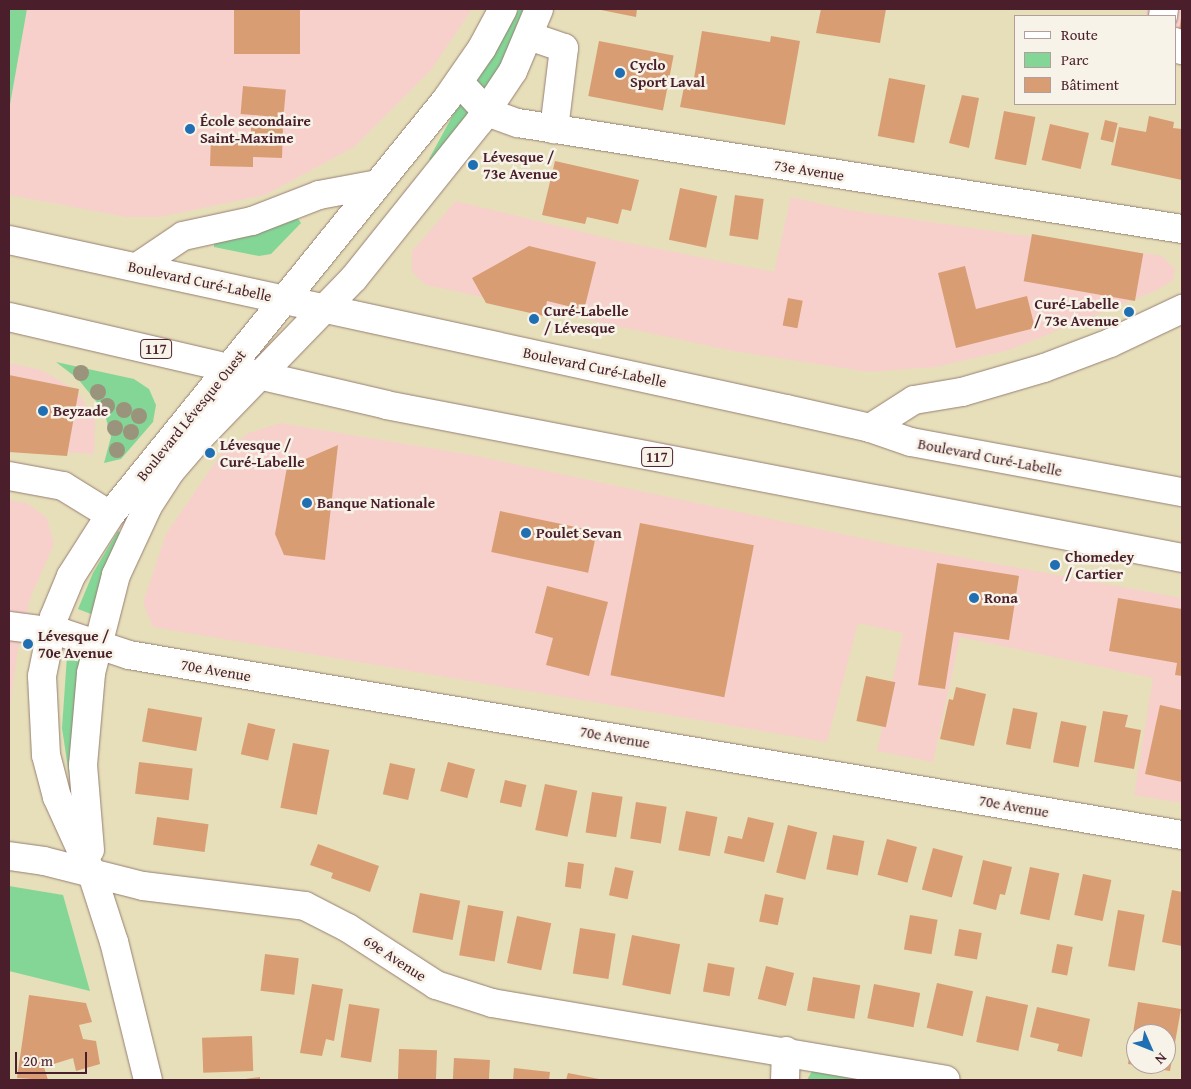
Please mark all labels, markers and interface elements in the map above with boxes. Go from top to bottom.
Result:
legend [1014,15,1176,105]
text: Route [1061,24,1098,45]
text: Parc [1061,49,1089,70]
place label: Cyclo Sport Laval [630,55,705,90]
marker: Cyclo Sport Laval [614,67,626,79]
text: Bâtiment [1061,74,1119,95]
place label: École secondaire Saint-Maxime [200,111,311,146]
marker: École secondaire Saint-Maxime [184,123,196,135]
place label: Lévesque / 73e Avenue [483,147,558,182]
street label: 73e Avenue [773,156,845,184]
marker: Lévesque / 73e Avenue [467,159,479,171]
street label: Boulevard Curé-Labelle [127,257,273,305]
place label: Curé-Labelle / 73e Avenue [1034,294,1119,329]
place label: Curé-Labelle / Lévesque [544,301,628,336]
marker: Curé-Labelle / 73e Avenue [1123,306,1135,318]
marker: Curé-Labelle / Lévesque [528,313,540,325]
road number: 117 [140,338,172,360]
street label: Boulevard Curé-Labelle [522,343,668,391]
street label: Boulevard Lévesque Ouest [133,346,249,484]
place label: Beyzade [53,402,108,420]
marker: Beyzade [37,405,49,417]
street label: Boulevard Curé-Labelle [916,434,1064,480]
place label: Lévesque / Curé-Labelle [220,435,304,470]
road number: 117 [641,446,673,468]
marker: Lévesque / Curé-Labelle [204,447,216,459]
place label: Banque Nationale [317,494,435,512]
marker: Banque Nationale [301,497,313,509]
place label: Poulet Sevan [536,524,621,542]
marker: Poulet Sevan [520,527,532,539]
place label: Chomedey / Cartier [1065,547,1134,582]
marker: Chomedey / Cartier [1049,559,1061,571]
place label: Rona [984,589,1018,607]
marker: Rona [968,592,980,604]
place label: Lévesque / 70e Avenue [38,626,113,661]
marker: Lévesque / 70e Avenue [22,638,34,650]
street label: 70e Avenue [180,655,252,685]
street label: 70e Avenue [579,722,651,752]
street label: 70e Avenue [978,791,1050,821]
street label: 69e Avenue [360,931,430,985]
north arrow [1126,1024,1176,1074]
scale bar [18,1042,90,1074]
text: N [1151,1048,1172,1069]
text: 20 m [23,1050,53,1071]

